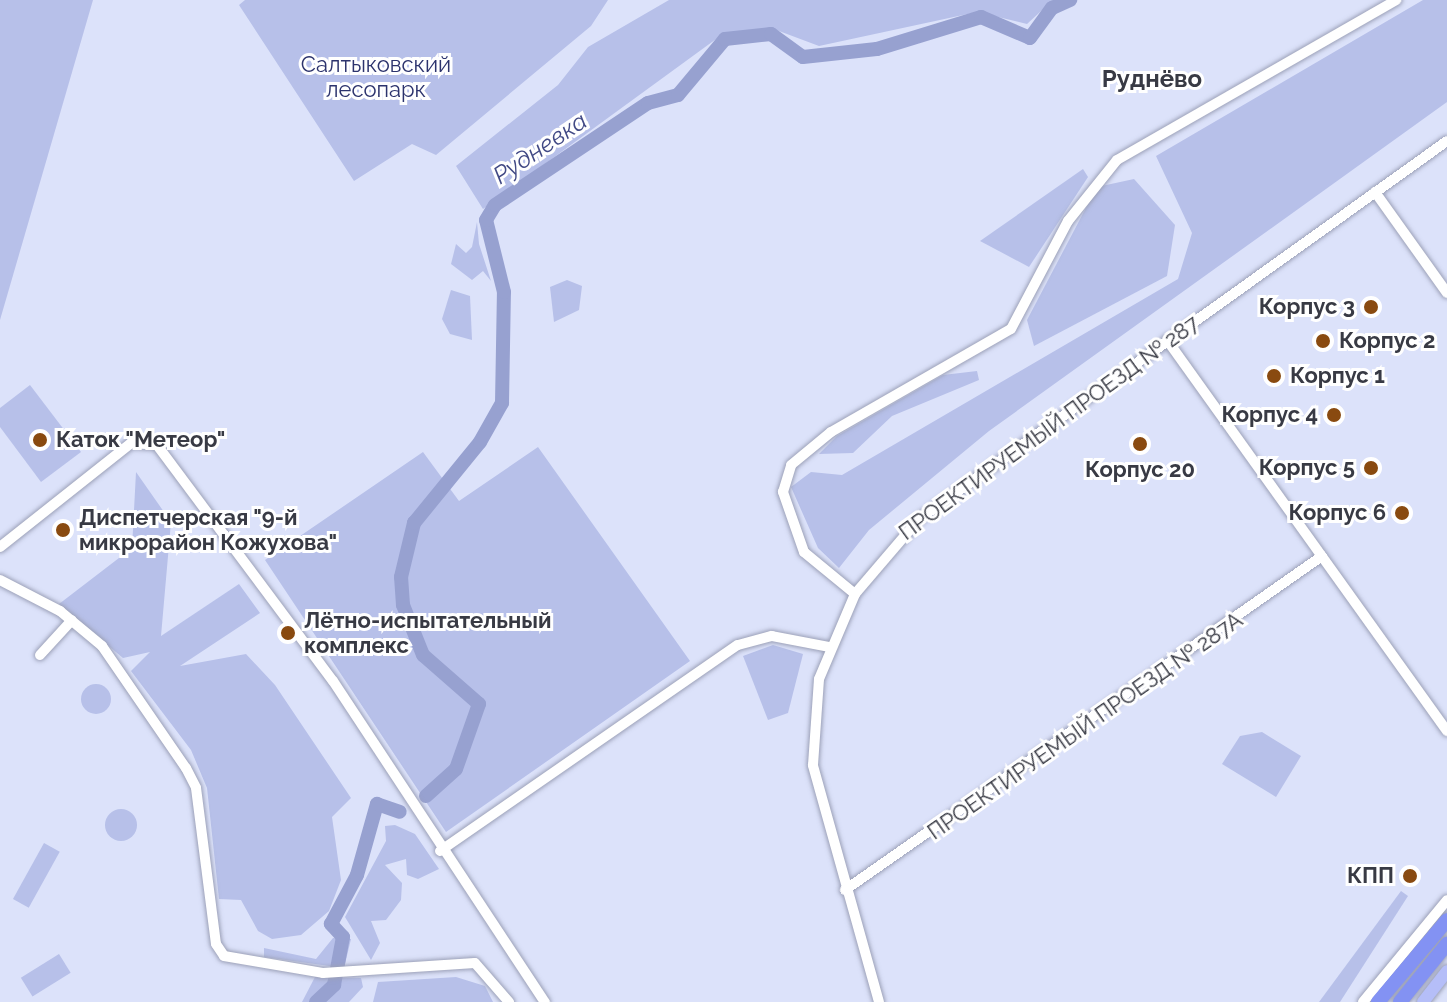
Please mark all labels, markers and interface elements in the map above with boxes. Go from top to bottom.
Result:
park label: Салтыковский лесопарк [301,51,451,102]
district label: Руднёво [1102,65,1202,93]
water label: Рудневка [488,106,592,190]
place label: Корпус 3 [1259,294,1355,320]
marker: Корпус 3 [1362,298,1380,316]
street label: ПРОЕКТИРУЕМЫЙ ПРОЕЗД № 287 [894,310,1204,546]
place label: Корпус 2 [1339,328,1435,354]
marker: Корпус 2 [1314,332,1332,350]
place label: Корпус 1 [1290,363,1385,389]
marker: Корпус 1 [1265,367,1283,385]
place label: Корпус 4 [1221,402,1318,428]
marker: Корпус 4 [1325,406,1343,424]
place label: Каток "Метеор" [56,427,226,453]
marker: Каток "Метеор" [31,431,49,449]
marker: Корпус 20 [1131,435,1149,453]
place label: Корпус 5 [1259,455,1355,481]
place label: Корпус 20 [1085,457,1195,483]
marker: Корпус 5 [1362,459,1380,477]
place label: Корпус 6 [1289,500,1386,526]
place label: Диспетчерская "9-й микрорайон Кожухова" [79,504,337,556]
marker: Корпус 6 [1393,504,1411,522]
marker: Диспетчерская "9-й микрорайон Кожухова" [54,521,72,539]
place label: Лётно-испытательный комплекс [304,607,552,658]
street label: ПРОЕКТИРУЕМЫЙ ПРОЕЗД № 287А [922,607,1248,845]
marker: Лётно-испытательный комплекс [279,624,297,642]
place label: КПП [1347,863,1394,889]
marker: КПП [1401,867,1419,885]

